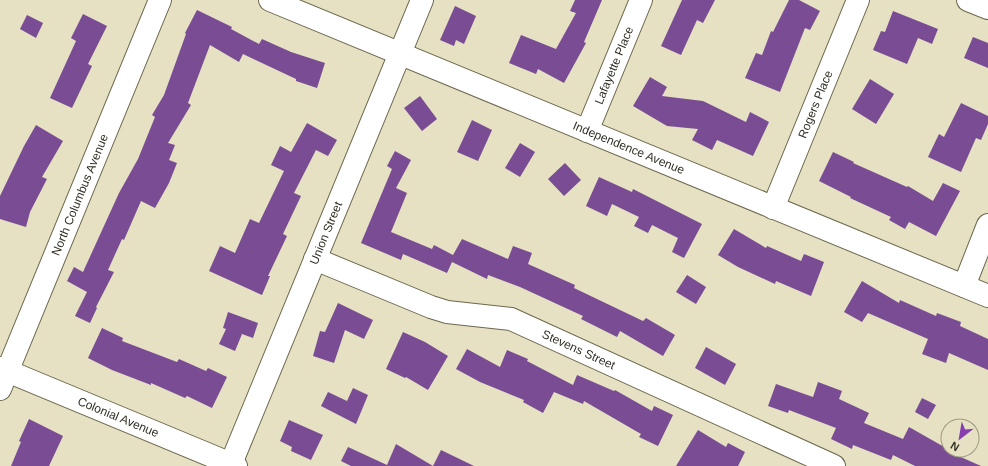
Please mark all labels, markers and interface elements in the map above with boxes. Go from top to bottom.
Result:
street label: Lafayette Place [592,24,636,106]
street label: Rogers Place [795,68,836,140]
street label: Independence Avenue [571,119,687,177]
street label: North Columbus Avenue [49,132,111,258]
street label: Union Street [307,199,345,267]
street label: Stevens Street [540,327,618,373]
street label: Colonial Avenue [76,394,161,440]
north arrow [940,418,980,458]
text: N [948,439,961,454]

